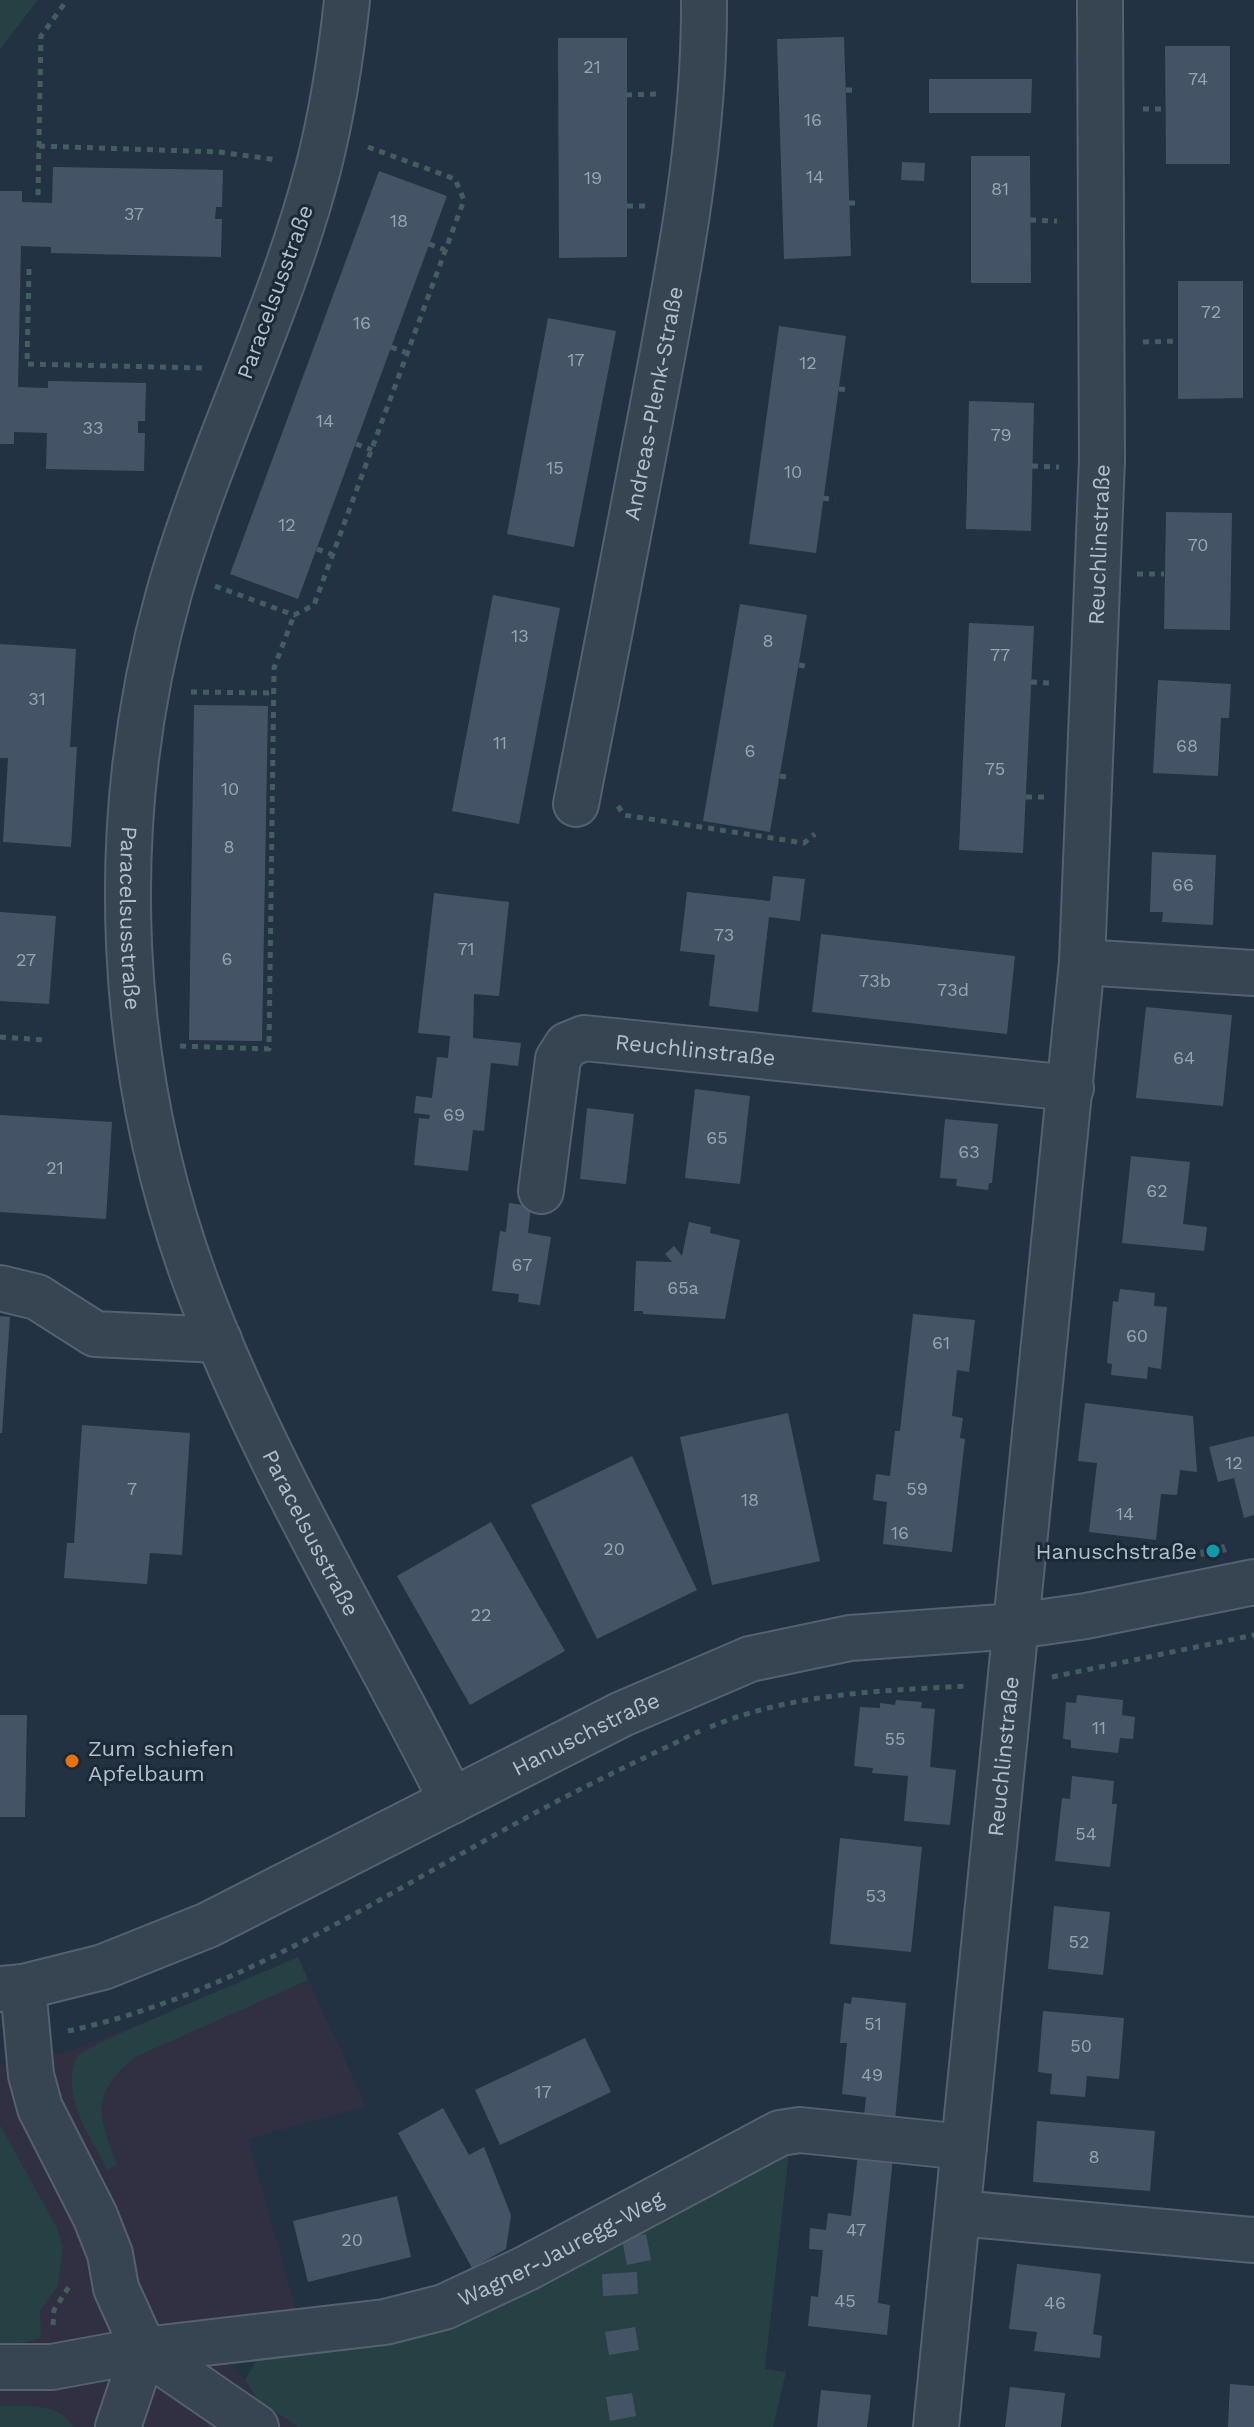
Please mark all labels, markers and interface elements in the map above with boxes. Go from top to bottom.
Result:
house number: 21 [583,56,601,77]
house number: 74 [1188,68,1208,89]
house number: 16 [804,109,822,130]
house number: 14 [806,166,824,187]
house number: 19 [584,167,602,188]
house number: 81 [991,178,1009,199]
street label: Paracelsusstraße [232,201,318,383]
house number: 37 [124,203,144,224]
house number: 18 [390,210,408,231]
street label: Andreas-Plenk-Straße [619,284,687,522]
house number: 72 [1201,301,1221,322]
house number: 16 [353,312,371,333]
house number: 17 [567,349,585,370]
house number: 12 [799,352,817,373]
house number: 14 [316,410,334,431]
house number: 33 [83,417,104,438]
house number: 79 [990,424,1012,445]
house number: 15 [546,457,564,478]
house number: 10 [784,461,802,482]
street label: Reuchlinstraße [1083,464,1114,625]
house number: 12 [278,514,296,535]
house number: 70 [1188,534,1208,555]
house number: 13 [511,625,529,646]
house number: 8 [762,630,774,651]
house number: 77 [990,644,1010,665]
house number: 31 [28,688,46,709]
house number: 11 [493,732,507,753]
house number: 68 [1176,735,1198,756]
house number: 6 [745,740,755,761]
house number: 75 [985,758,1005,779]
house number: 10 [221,778,239,799]
street label: Paracelsusstraße [115,826,146,1011]
house number: 8 [223,836,235,857]
house number: 66 [1172,874,1194,895]
house number: 73 [714,924,734,945]
house number: 71 [457,938,475,959]
house number: 6 [222,948,232,969]
house number: 27 [16,949,36,970]
house number: 73b [859,970,891,991]
house number: 73d [937,979,969,1000]
street label: Reuchlinstraße [614,1029,777,1070]
house number: 64 [1173,1047,1195,1068]
house number: 69 [443,1104,465,1125]
house number: 65 [706,1127,728,1148]
house number: 63 [958,1141,980,1162]
house number: 21 [46,1157,64,1178]
house number: 62 [1146,1180,1168,1201]
house number: 67 [512,1254,532,1275]
house number: 65a [667,1277,699,1298]
house number: 60 [1126,1325,1148,1346]
house number: 61 [932,1332,950,1353]
street label: Paracelsusstraße [258,1446,365,1620]
house number: 12 [1225,1452,1243,1473]
house number: 7 [127,1478,137,1499]
house number: 59 [906,1478,928,1499]
house number: 18 [741,1489,759,1510]
house number: 14 [1116,1503,1134,1524]
house number: 16 [891,1522,909,1543]
house number: 20 [603,1538,625,1559]
place label: Hanuschstraße [1036,1539,1197,1564]
marker: Hanuschstraße [1204,1542,1222,1560]
house number: 22 [471,1604,492,1625]
street label: Reuchlinstraße [982,1675,1023,1838]
street label: Hanuschstraße [508,1687,663,1781]
house number: 11 [1092,1717,1106,1738]
house number: 55 [885,1728,905,1749]
place label: Zum schiefen Apfelbaum [88,1736,234,1786]
marker: Zum schiefen Apfelbaum [63,1752,81,1770]
house number: 54 [1075,1823,1097,1844]
house number: 53 [866,1885,886,1906]
house number: 52 [1069,1931,1089,1952]
house number: 51 [864,2013,882,2034]
house number: 50 [1070,2035,1092,2056]
house number: 49 [861,2064,883,2085]
house number: 17 [534,2081,552,2102]
house number: 8 [1088,2146,1100,2167]
street label: Wagner-Jauregg-Weg [454,2185,668,2311]
house number: 47 [846,2219,866,2240]
house number: 20 [341,2229,363,2250]
house number: 45 [834,2290,856,2311]
house number: 46 [1044,2292,1066,2313]

